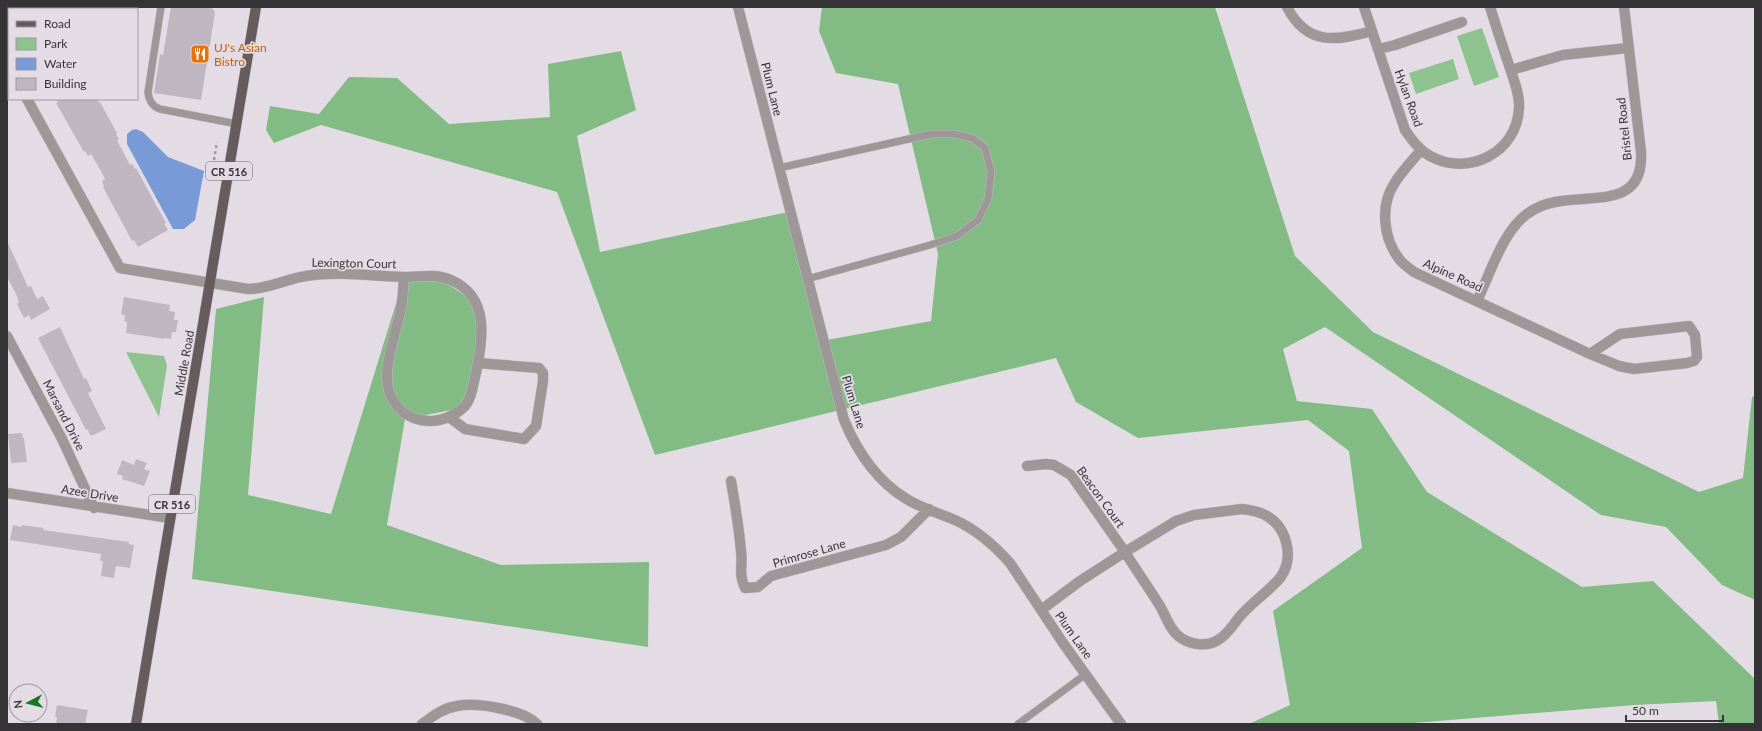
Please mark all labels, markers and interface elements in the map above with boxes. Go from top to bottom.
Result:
legend [8,8,138,100]
text: Road [44,16,71,31]
text: Park [44,36,68,51]
place label: UJ's Asian Bistro [214,40,267,69]
restaurant icon: UJ's Asian Bistro [189,43,211,65]
text: Water [44,56,77,71]
street label: Plum Lane [758,61,786,117]
street label: Hylan Road [1392,67,1426,129]
text: Building [44,76,87,91]
street label: Bristel Road [1613,97,1635,161]
road number: CR 516 [206,162,252,180]
street label: Lexington Court [312,255,397,271]
street label: Alpine Road [1421,255,1485,295]
street label: Middle Road [171,329,197,397]
street label: Plum Lane [839,374,869,430]
street label: Marsand Drive [40,377,88,453]
street label: Beacon Court [1074,463,1129,531]
street label: Azee Drive [60,481,120,505]
road number: CR 516 [149,495,195,513]
street label: Primrose Lane [771,535,847,571]
street label: Plum Lane [1052,608,1096,662]
north arrow [8,683,48,723]
scale bar [1626,697,1723,723]
text: N [11,699,25,709]
text: 50 m [1632,703,1659,718]

